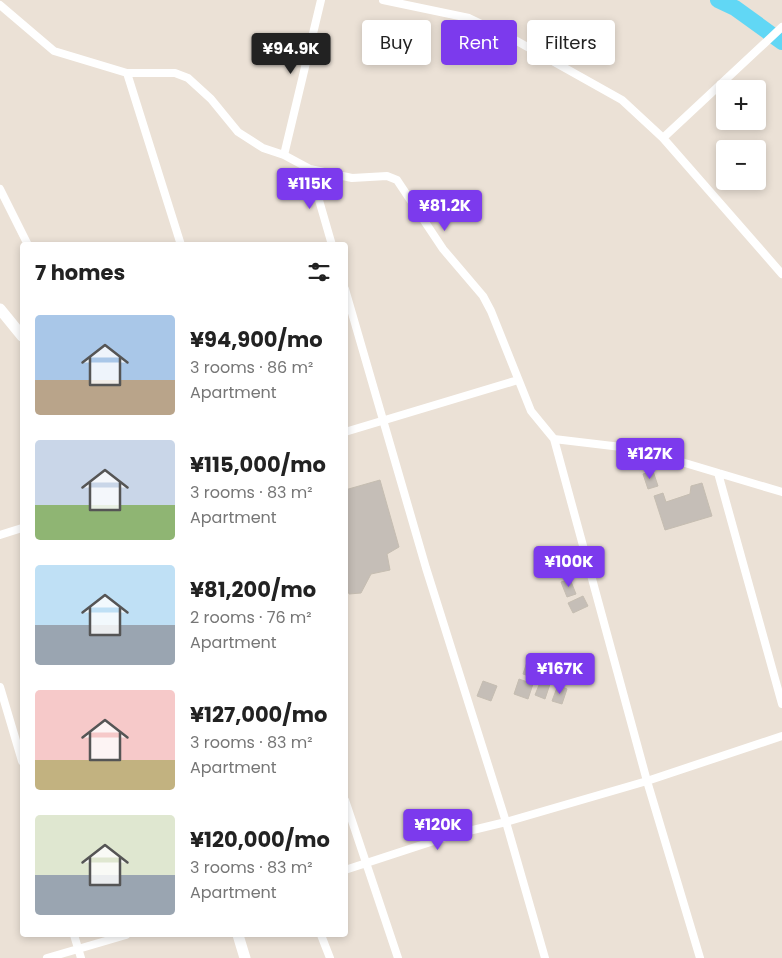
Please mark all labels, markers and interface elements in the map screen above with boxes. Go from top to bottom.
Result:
chip: Buy [362,20,431,65]
chip: Rent [441,20,517,65]
chip: Filters [527,20,615,65]
pin: ¥94.9K [250,32,332,75]
text: ¥94.9K [263,37,319,60]
map controls [716,80,766,190]
button: + [716,80,766,130]
button: − [716,140,766,190]
pin: ¥115K [275,168,345,210]
text: ¥115K [288,172,332,195]
pin: ¥81.2K [404,190,486,232]
text: ¥81.2K [419,194,471,217]
text: 7 homes [35,258,125,287]
icon: filters [305,258,333,286]
text: ¥94,900/mo [190,325,323,354]
icon: home [75,335,135,395]
text: 3 rooms · 86 m² [190,356,313,379]
text: Apartment [190,381,277,404]
pin: ¥127K [615,438,685,480]
text: ¥127K [627,442,673,465]
text: ¥115,000/mo [190,450,326,479]
icon: home [75,460,135,520]
text: 3 rooms · 83 m² [190,481,312,504]
text: Apartment [190,506,277,529]
pin: ¥100K [534,546,604,588]
text: ¥100K [545,550,593,573]
text: ¥81,200/mo [190,575,316,604]
icon: home [75,585,135,645]
text: 2 rooms · 76 m² [190,606,312,629]
text: Apartment [190,631,277,654]
pin: ¥167K [525,652,595,695]
text: ¥167K [537,657,583,680]
text: ¥127,000/mo [190,700,327,729]
icon: home [75,710,135,770]
text: 3 rooms · 83 m² [190,731,312,754]
text: Apartment [190,756,277,779]
pin: ¥120K [403,808,473,851]
text: ¥120K [414,813,462,836]
text: ¥120,000/mo [190,825,330,854]
icon: home [75,835,135,895]
text: 3 rooms · 83 m² [190,856,312,879]
text: Apartment [190,881,277,904]

